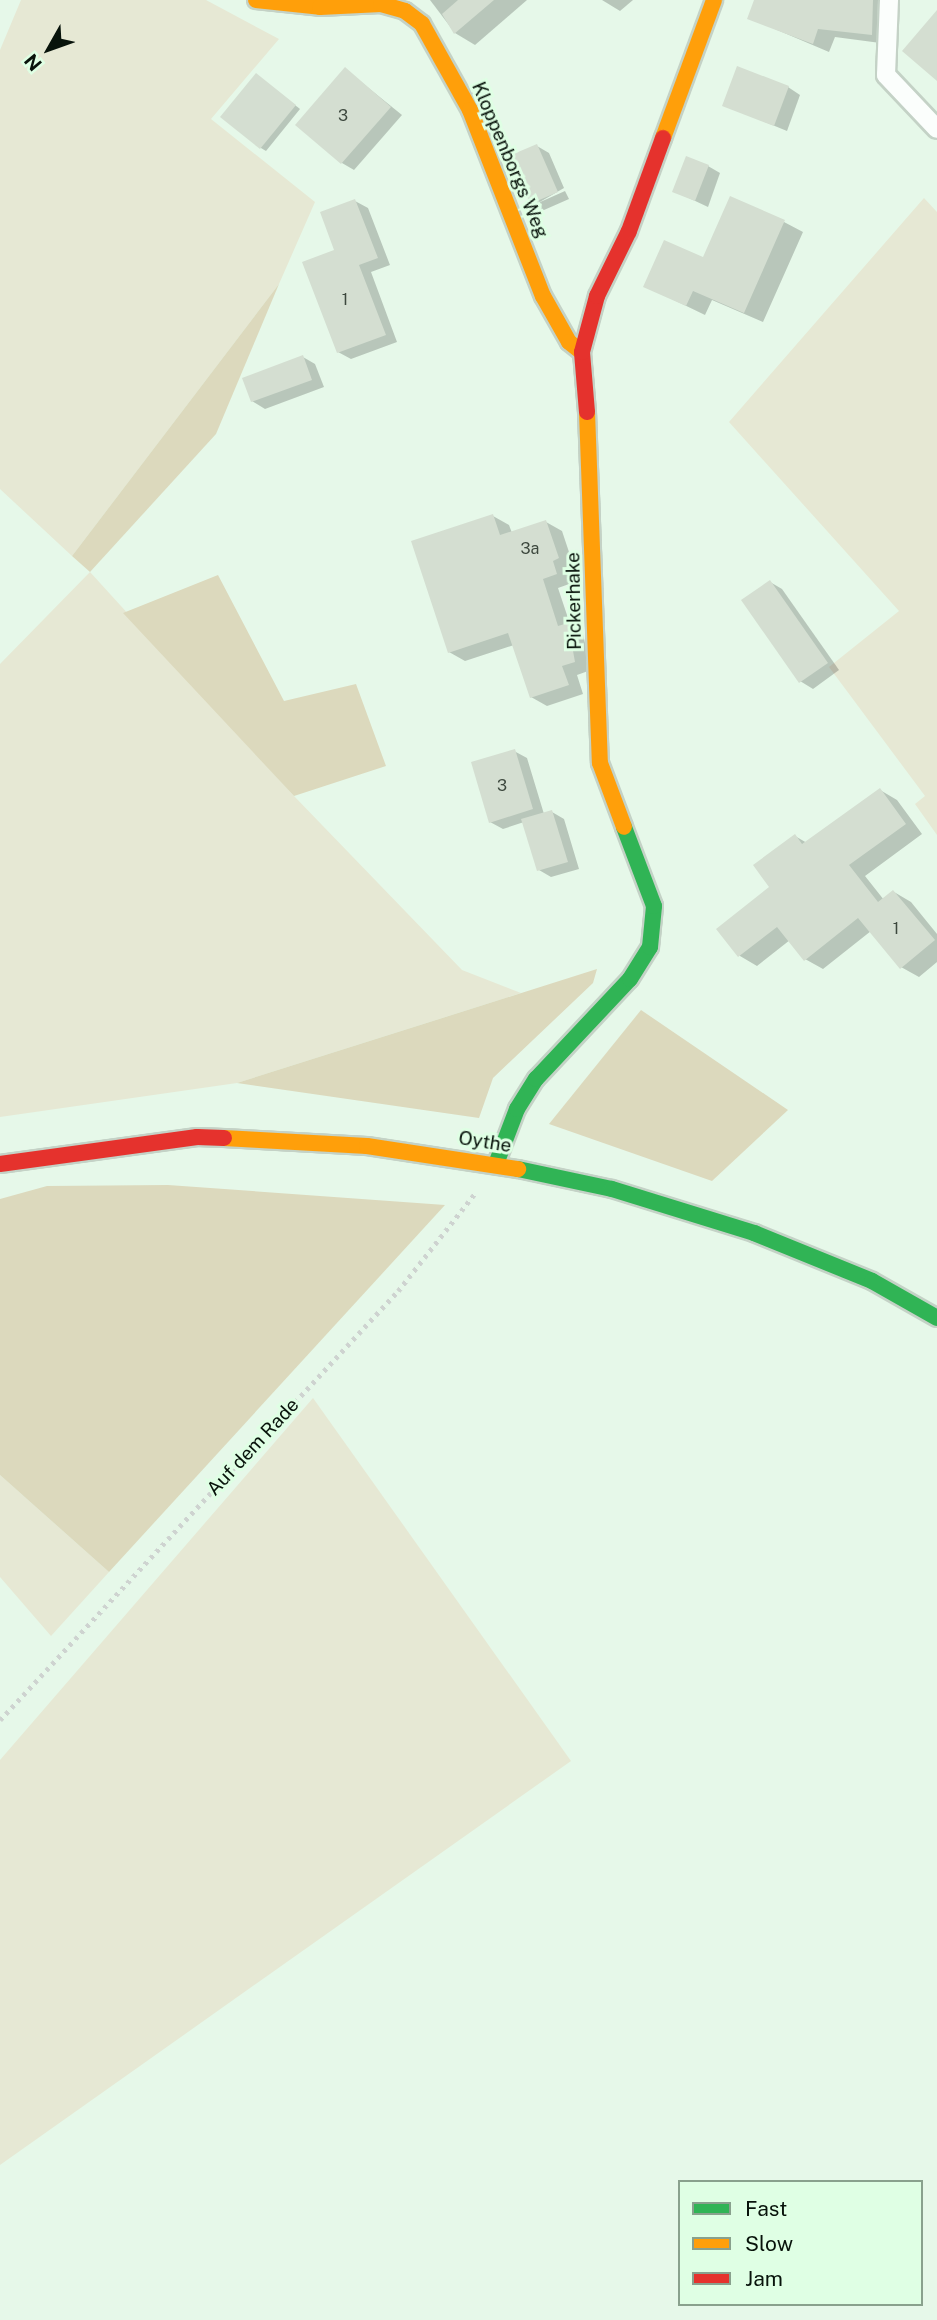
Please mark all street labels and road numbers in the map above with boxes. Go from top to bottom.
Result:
street label: Kloppenborgs Weg [467,78,553,242]
street label: Pickerhake [562,552,586,650]
street label: Oythe [457,1127,513,1157]
street label: Auf dem Rade [202,1394,304,1500]

